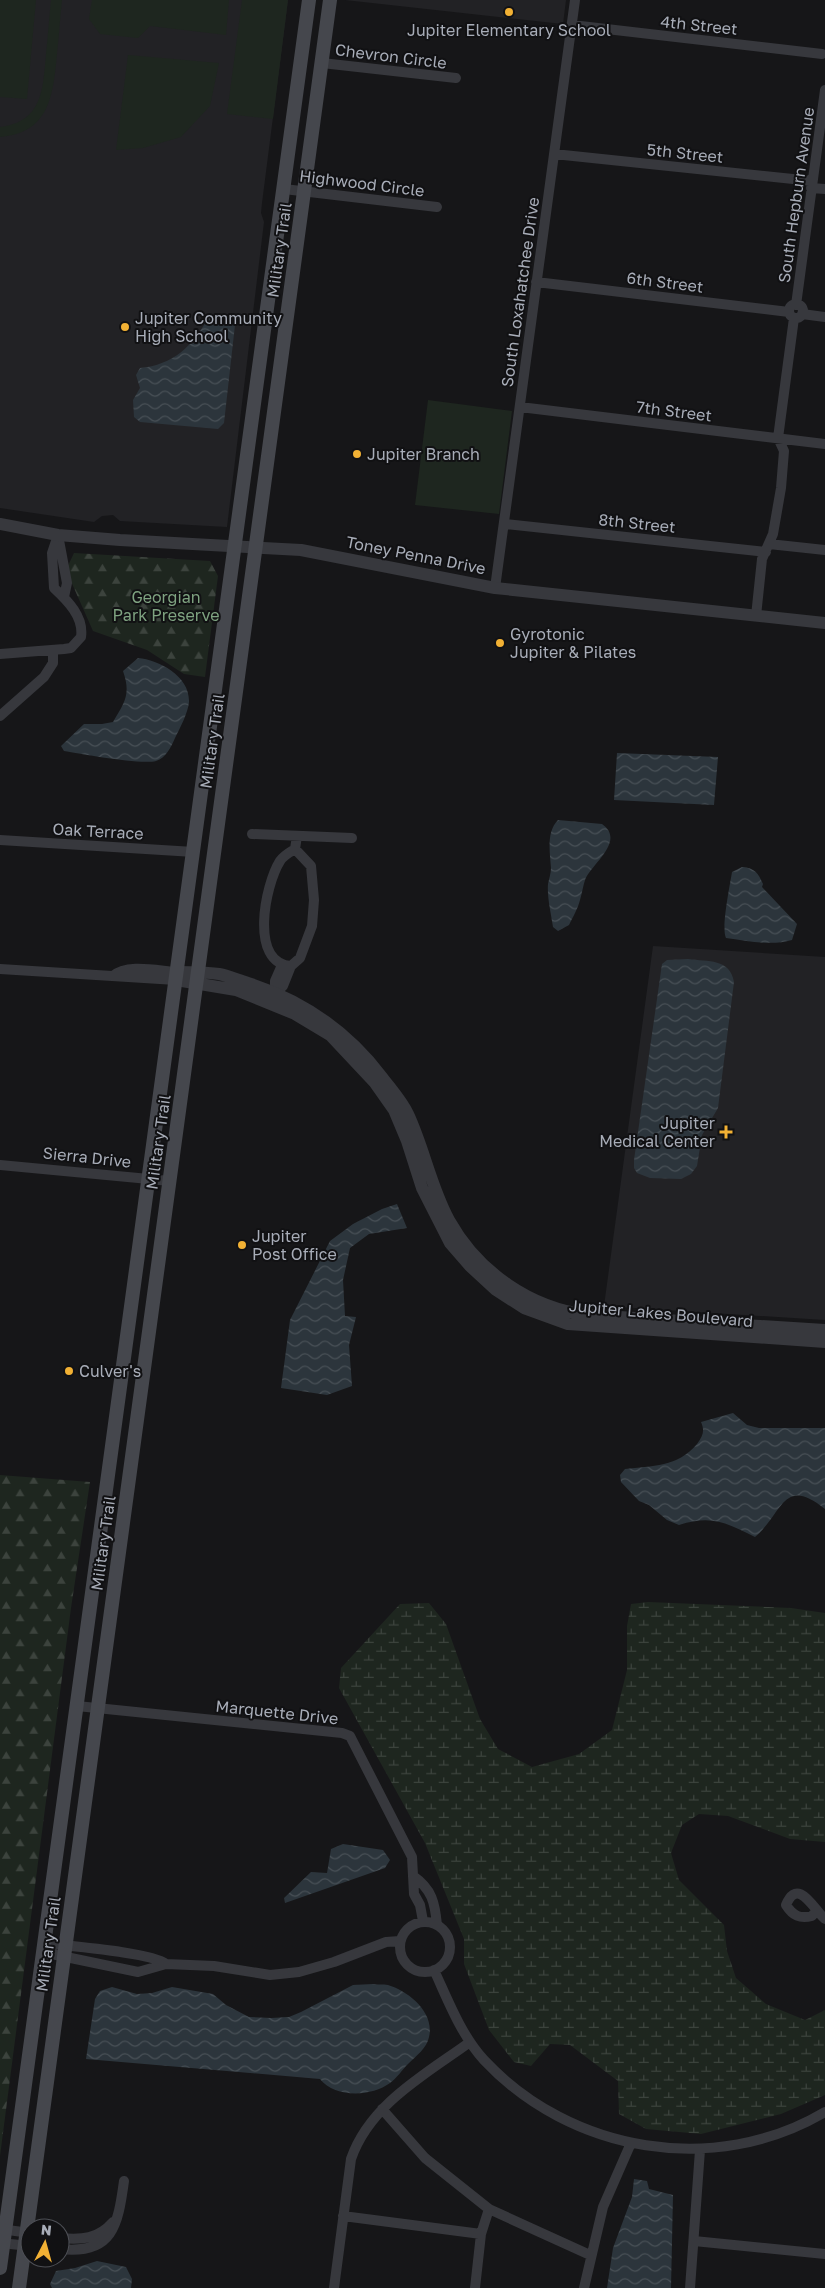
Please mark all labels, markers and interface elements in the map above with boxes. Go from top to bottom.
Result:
marker: Jupiter Elementary School [503,6,515,18]
street label: 4th Street [659,11,739,39]
place label: Jupiter Elementary School [407,20,611,40]
street label: Chevron Circle [334,39,448,73]
street label: South Hepburn Avenue [774,106,818,284]
street label: 5th Street [646,139,724,167]
street label: Highwood Circle [298,165,426,201]
street label: South Loxahatchee Drive [497,196,543,388]
street label: Military Trail [262,201,296,299]
street label: 6th Street [625,267,705,297]
place label: Jupiter Community High School [135,308,282,346]
marker: Jupiter Community High School [119,321,131,333]
street label: 7th Street [635,396,713,426]
place label: Jupiter Branch [367,444,480,464]
marker: Jupiter Branch [351,448,363,460]
street label: 8th Street [597,509,677,537]
street label: Toney Penna Drive [344,532,488,578]
park label: Georgian Park Preserve [113,587,219,625]
place label: Gyrotonic Jupiter & Pilates [510,624,636,662]
marker: Gyrotonic Jupiter & Pilates [494,637,506,649]
street label: Military Trail [195,692,229,790]
street label: Oak Terrace [52,819,144,843]
street label: Military Trail [141,1093,175,1191]
place label: Jupiter Medical Center [599,1113,715,1151]
marker: Jupiter Medical Center [719,1125,733,1139]
street label: Sierra Drive [42,1142,132,1172]
place label: Jupiter Post Office [252,1226,337,1264]
marker: Jupiter Post Office [236,1239,248,1251]
street label: Jupiter Lakes Boulevard [568,1295,754,1331]
place label: Culver's [79,1361,141,1381]
marker: Culver's [63,1365,75,1377]
street label: Military Trail [86,1494,120,1592]
street label: Marquette Drive [215,1696,339,1728]
street label: Military Trail [31,1895,65,1993]
north arrow [20,2218,70,2268]
text: N [40,2221,53,2239]

